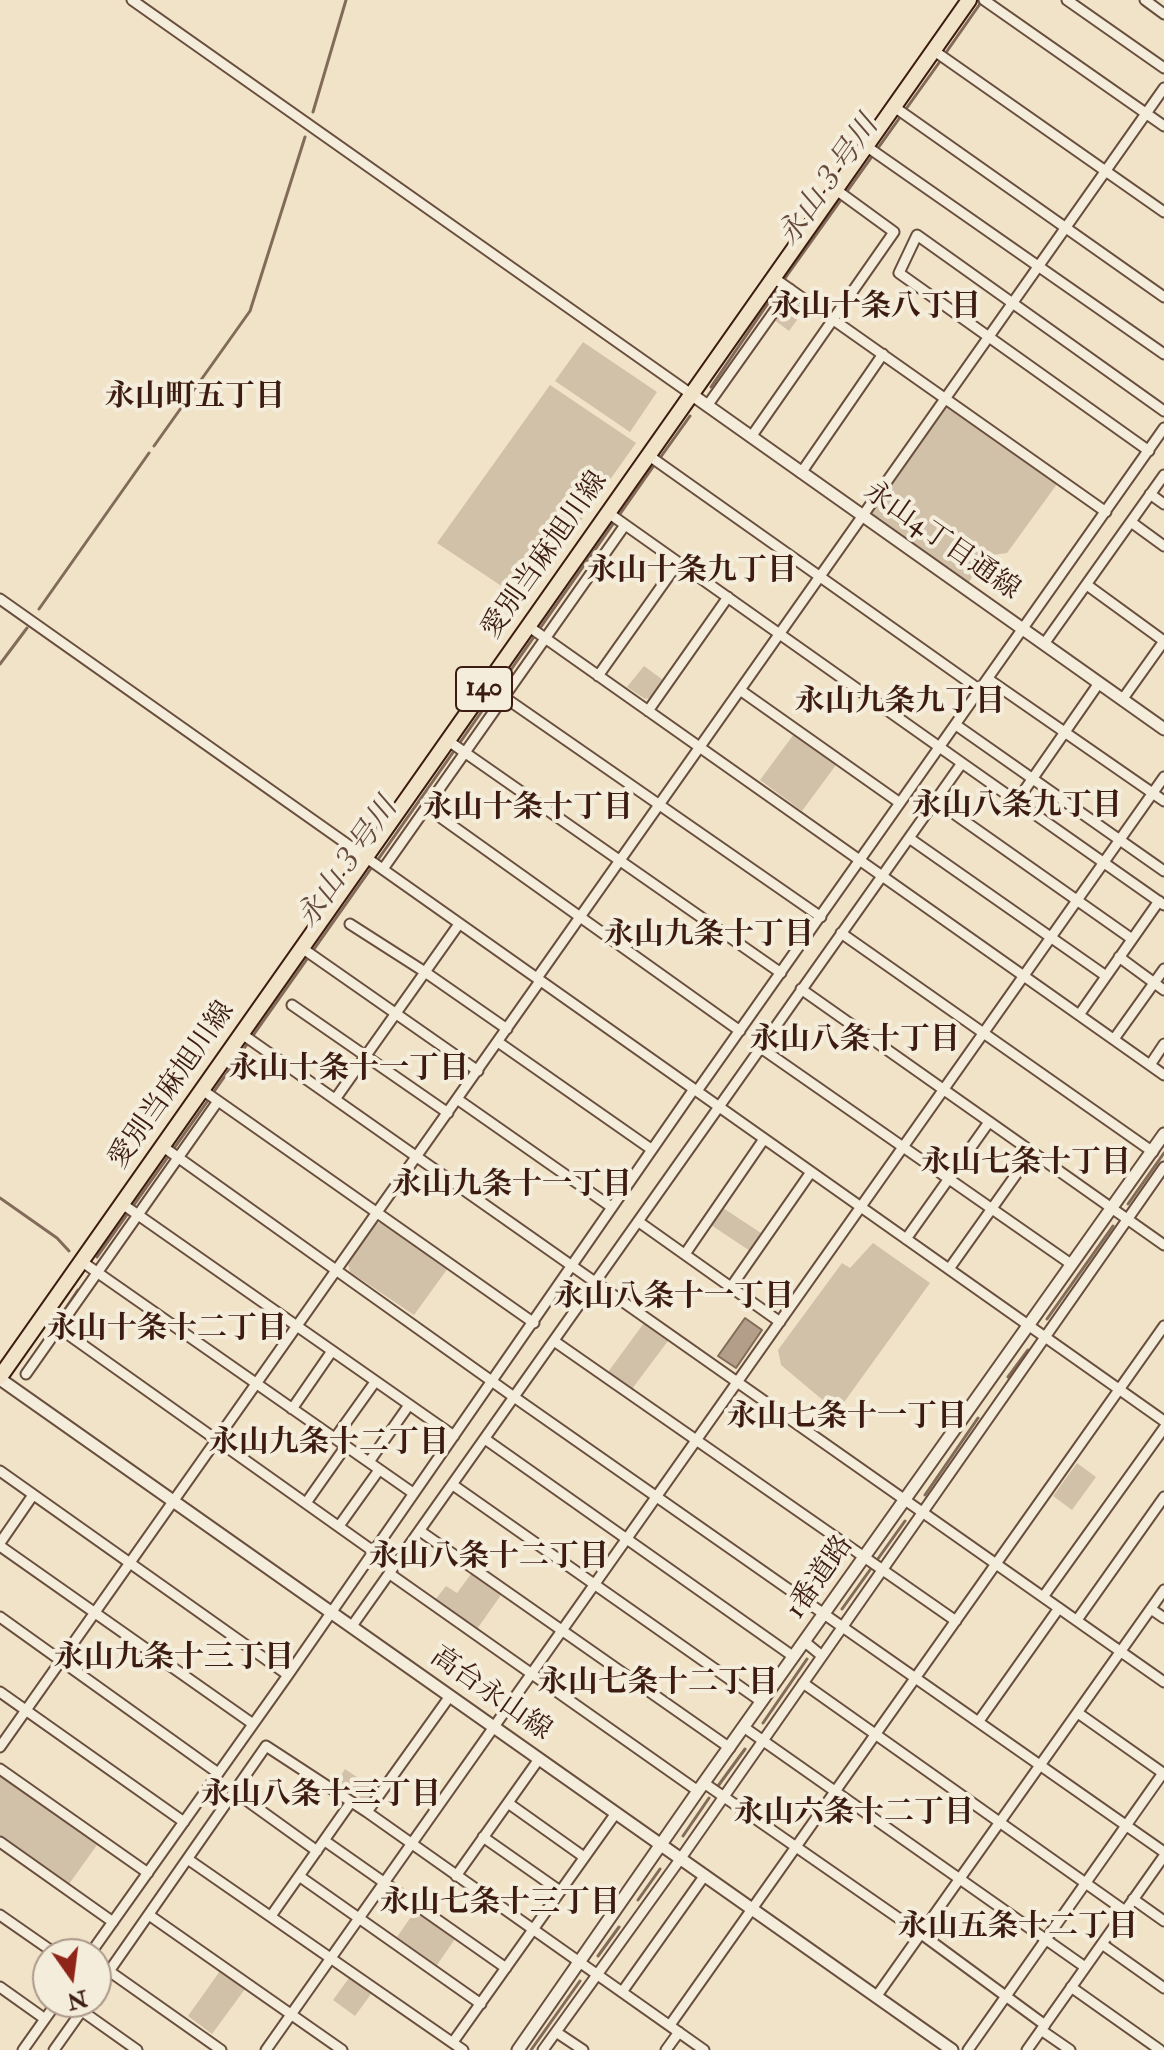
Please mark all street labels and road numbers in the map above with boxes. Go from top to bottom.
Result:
street label: 愛別当麻旭川線 [476,466,616,646]
street label: 永山4丁目通線 [856,476,1026,608]
road number: 140 [456,667,512,711]
street label: 愛別当麻旭川線 [103,996,243,1176]
street label: 1番道路 [780,1530,862,1626]
street label: 高台永山線 [423,1641,557,1749]

